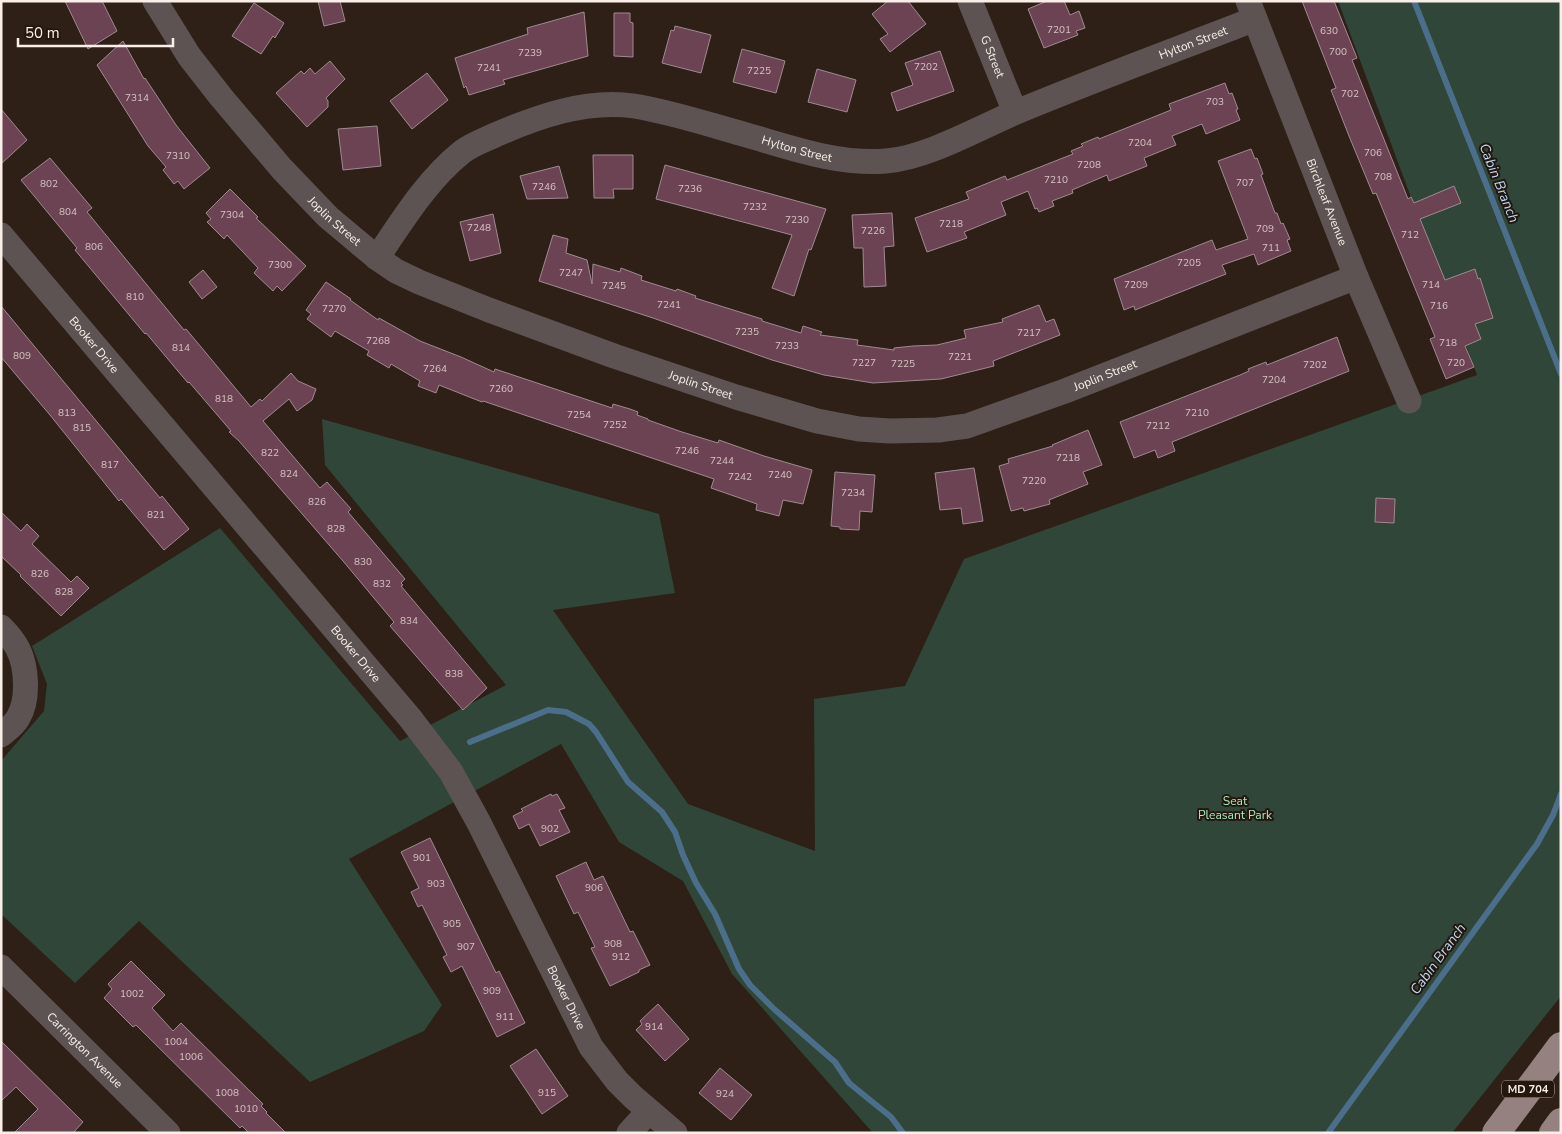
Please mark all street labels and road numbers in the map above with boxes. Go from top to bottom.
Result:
street label: Hylton Street [1156,22,1230,63]
street label: G Street [977,33,1009,81]
street label: Hylton Street [760,132,834,166]
street label: Birchleaf Avenue [1303,156,1351,248]
street label: Joplin Street [304,192,365,250]
street label: Booker Drive [65,313,123,377]
street label: Joplin Street [1070,355,1140,395]
street label: Joplin Street [666,367,736,404]
street label: Booker Drive [327,622,384,686]
street label: Booker Drive [544,963,589,1032]
street label: Carrington Avenue [43,1009,126,1092]
road number: MD 704 [1502,1080,1554,1098]

